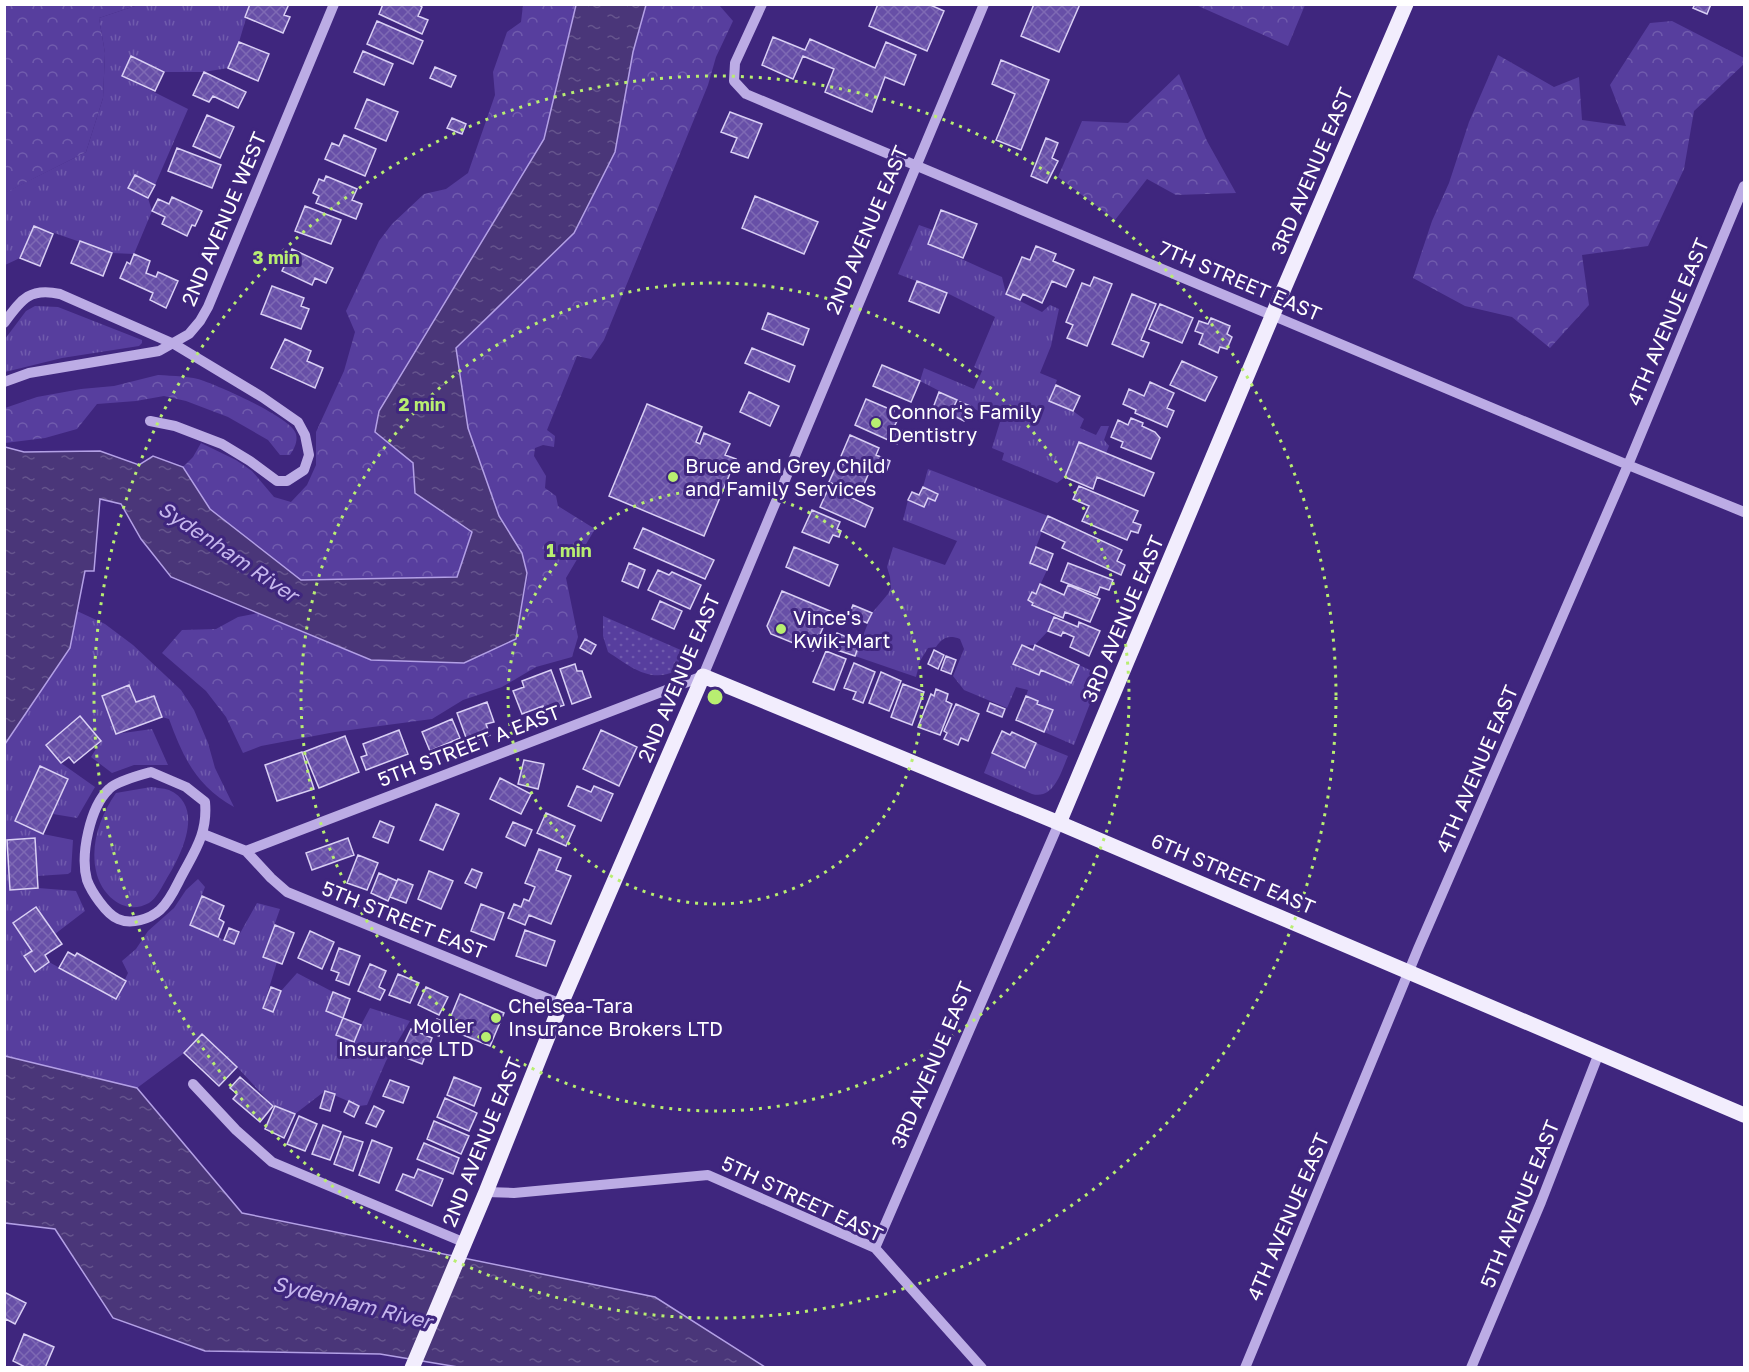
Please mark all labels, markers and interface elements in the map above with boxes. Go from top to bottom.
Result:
street label: 3RD AVENUE EAST [1265,84,1357,258]
street label: 2ND AVENUE WEST [176,128,271,309]
street label: 2ND AVENUE EAST [820,142,912,317]
street label: 4TH AVENUE EAST [1621,234,1713,409]
street label: 7TH STREET EAST [1156,235,1325,325]
text: 3 min [252,246,300,268]
text: 2 min [398,393,446,415]
place label: Connor's Family Dentistry [888,399,1042,446]
marker: Connor's Family Dentistry [869,416,883,430]
place label: Bruce and Grey Child and Family Services [685,453,886,500]
marker: Bruce and Grey Child and Family Services [666,470,680,484]
water label: Sydenham River [154,495,306,609]
street label: 3RD AVENUE EAST [1076,532,1168,706]
text: 1 min [546,539,592,561]
street label: 2ND AVENUE EAST [632,590,724,765]
place label: Vince's Kwik-Mart [793,605,891,652]
marker: Vince's Kwik-Mart [774,622,788,636]
street label: 4TH AVENUE EAST [1430,681,1522,856]
centre of rings [705,687,725,707]
street label: 5TH STREET A EAST [374,699,563,791]
street label: 6TH STREET EAST [1148,828,1319,918]
street label: 5TH STREET EAST [319,875,490,963]
street label: 3RD AVENUE EAST [885,978,977,1152]
place label: Chelsea-Tara Insurance Brokers LTD [508,993,723,1040]
marker: Chelsea-Tara Insurance Brokers LTD [489,1011,503,1025]
place label: Moller Insurance LTD [338,1013,474,1060]
marker: Moller Insurance LTD [479,1030,493,1044]
street label: 2ND AVENUE EAST [436,1053,526,1230]
street label: 5TH AVENUE EAST [1474,1116,1564,1291]
street label: 4TH AVENUE EAST [1241,1129,1333,1304]
street label: 5TH STREET EAST [718,1150,887,1246]
water label: Sydenham River [270,1270,437,1335]

